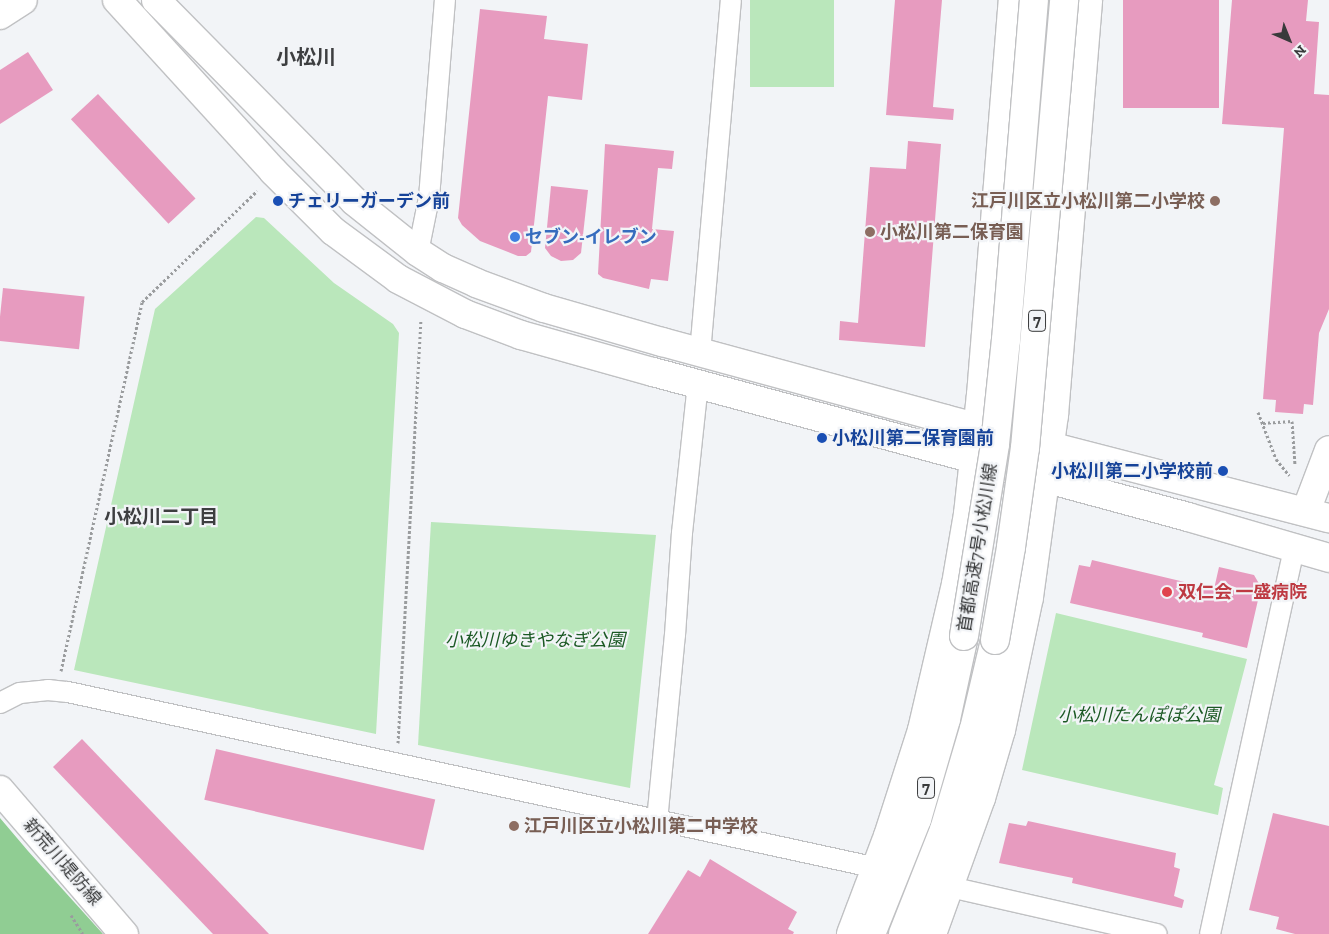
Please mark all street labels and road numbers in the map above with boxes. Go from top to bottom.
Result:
road number: 7 [1027,308,1047,334]
street label: 首都高速7号小松川線 [954,462,1002,634]
road number: 7 [916,774,936,801]
street label: 新荒川堤防線 [18,814,106,910]

